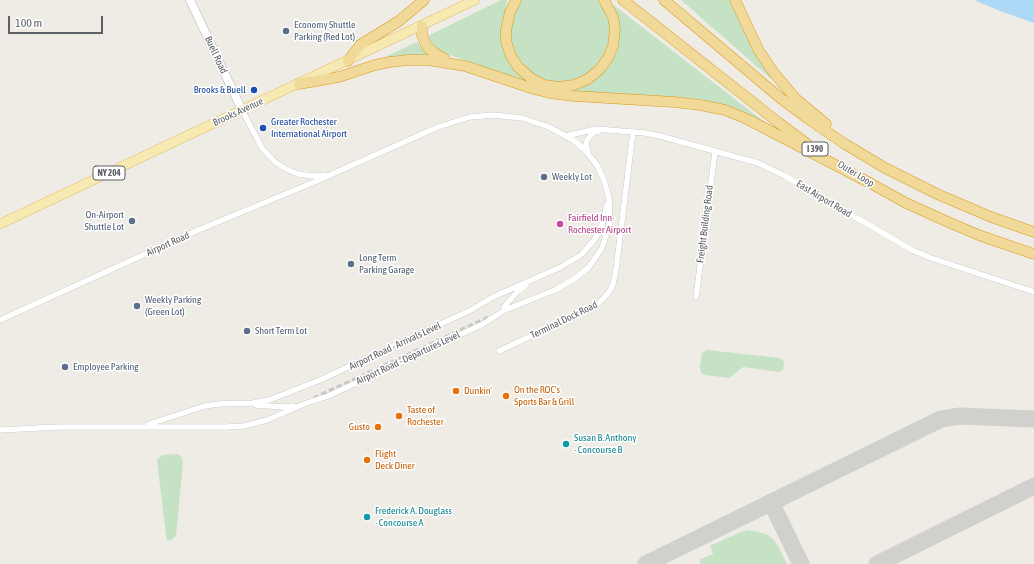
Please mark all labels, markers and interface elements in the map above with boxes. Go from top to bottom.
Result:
scale bar [10,8,105,34]
text: 100 m [15,16,42,30]
place label: Economy Shuttle Parking (Red Lot) [294,19,356,42]
marker: Economy Shuttle Parking (Red Lot) [281,26,291,36]
street label: Buell Road [202,34,230,76]
place label: Brooks & Buell [194,84,246,96]
marker: Brooks & Buell [249,85,259,95]
street label: Brooks Avenue [211,95,265,129]
place label: Greater Rochester International Airport [271,116,347,140]
marker: Greater Rochester International Airport [258,123,268,133]
road number: I 390 [802,142,828,156]
street label: Outer Loop [836,158,876,190]
road number: NY 204 [93,166,125,180]
place label: Weekly Lot [552,171,592,183]
marker: Weekly Lot [539,172,549,182]
street label: East Airport Road [794,178,854,220]
street label: Freight Building Road [694,185,716,263]
place label: On-Airport Shuttle Lot [84,209,124,232]
place label: Fairfield Inn- Rochester Airport [568,212,631,236]
marker: On-Airport Shuttle Lot [127,216,137,226]
marker: Fairfield Inn- Rochester Airport [555,219,565,229]
street label: Airport Road [145,229,191,259]
place label: Long Term Parking Garage [359,252,414,276]
marker: Long Term Parking Garage [346,259,356,269]
place label: Weekly Parking (Green Lot) [145,294,201,318]
street label: Terminal Dock Road [528,299,600,341]
marker: Weekly Parking (Green Lot) [132,301,142,311]
street label: Airport Road - Arrivals Level [347,319,443,373]
place label: Short Term Lot [255,325,307,337]
marker: Short Term Lot [242,326,252,336]
street label: Airport Road - Departures Level [354,329,462,387]
place label: Employee Parking [73,361,139,373]
marker: Employee Parking [60,362,70,372]
place label: On the ROC's Sports Bar & Grill [514,384,574,408]
place label: Dunkin' [464,385,492,397]
marker: Dunkin' [451,386,461,396]
marker: On the ROC's Sports Bar & Grill [501,391,511,401]
place label: Taste of Rochester [407,404,444,428]
marker: Taste of Rochester [394,411,404,421]
place label: Gusto [349,421,370,433]
marker: Gusto [373,422,383,432]
place label: Susan B. Anthony - Concourse B [574,432,636,456]
marker: Susan B. Anthony - Concourse B [561,439,571,449]
place label: Flight Deck Diner [375,448,415,472]
marker: Flight Deck Diner [362,455,372,465]
place label: Frederick A. Douglass - Concourse A [375,505,452,528]
marker: Frederick A. Douglass - Concourse A [362,512,372,522]

